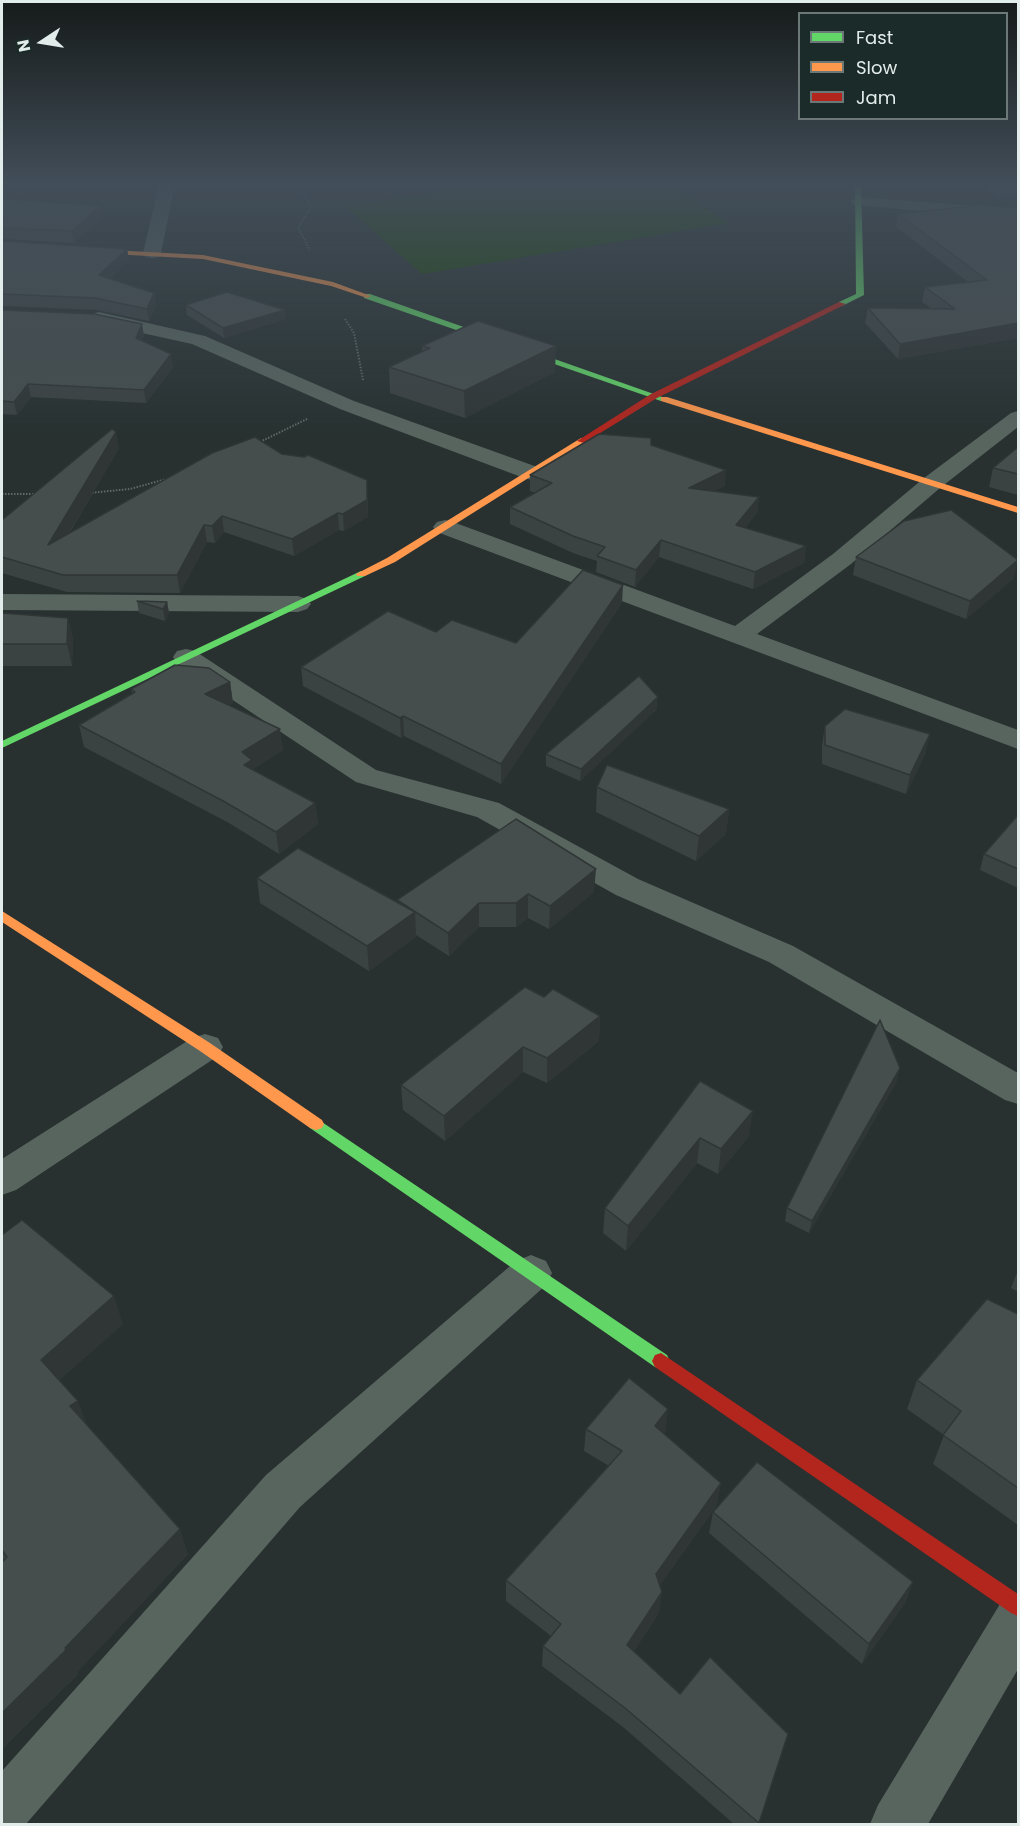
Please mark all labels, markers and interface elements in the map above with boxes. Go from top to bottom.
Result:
north arrow [12,12,72,72]
legend [798,12,1008,120]
text: Fast [856,25,893,50]
text: N [11,38,36,54]
text: Slow [856,55,897,80]
text: Jam [856,85,896,110]

